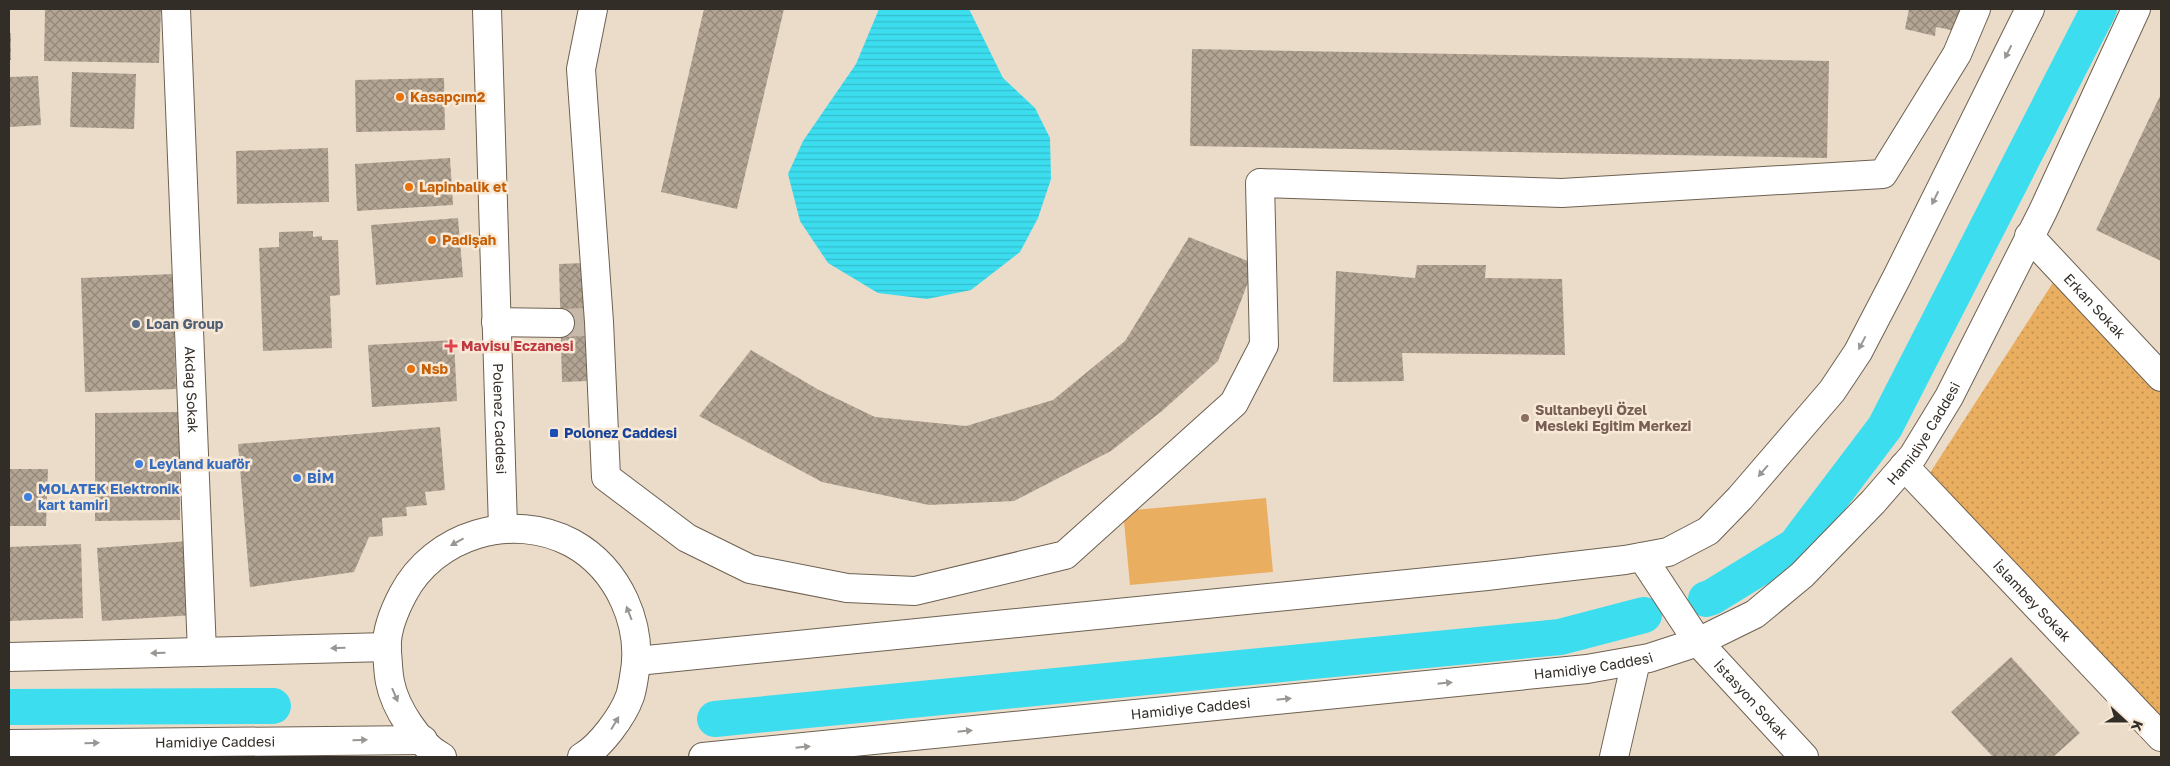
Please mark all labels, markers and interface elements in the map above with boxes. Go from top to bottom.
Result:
one-way arrow [2004,45,2012,60]
place label: Kasapçım2 [410,88,486,105]
marker: Kasapçım2 [394,91,406,103]
place label: Lapinbalik et [419,178,507,195]
marker: Lapinbalik et [403,181,415,193]
one-way arrow [1931,191,1939,205]
place label: Padişah [442,231,496,248]
marker: Padişah [426,234,438,246]
street label: Erkan Sokak [2060,270,2130,342]
place label: Loan Group [146,315,224,332]
marker: Loan Group [130,318,142,330]
one-way arrow [1858,336,1867,350]
place label: Mavisu Eczanesi [461,337,574,354]
marker: Mavisu Eczanesi [445,340,457,352]
street label: Akdağ Sokak [182,346,202,433]
place label: Nsb [421,360,448,377]
marker: Nsb [405,363,417,375]
street label: Polenez Caddesi [490,363,510,475]
street label: Hamidiye Caddesi [1883,379,1963,488]
place label: Sultanbeyli Özel Mesleki Eğitim Merkezi [1535,401,1692,434]
marker: Sultanbeyli Özel Mesleki Eğitim Merkezi [1519,412,1531,424]
place label: Polonez Caddesi [564,424,677,441]
marker: Polonez Caddesi [548,427,560,439]
place label: Leyland kuaför [149,455,251,472]
marker: Leyland kuaför [133,458,145,470]
one-way arrow [1758,465,1769,478]
place label: BİM [307,469,334,486]
marker: BİM [291,472,303,484]
place label: MOLATEK Elektronik kart tamiri [38,480,180,513]
marker: MOLATEK Elektronik kart tamiri [22,491,34,503]
one-way arrow [450,538,464,547]
street label: İslambey Sokak [1990,557,2075,645]
one-way arrow [625,606,633,620]
one-way arrow [330,645,346,653]
street label: Hamidiye Caddesi [1533,648,1655,682]
one-way arrow [150,650,166,658]
street label: İstasyon Sokak [1711,656,1792,742]
one-way arrow [1438,679,1454,687]
one-way arrow [391,687,399,702]
street label: Hamidiye Caddesi [1130,694,1251,722]
one-way arrow [1276,695,1292,703]
north arrow [2100,696,2150,746]
one-way arrow [611,716,620,729]
text: K [2128,718,2147,734]
one-way arrow [957,727,973,735]
street label: Hamidiye Caddesi [155,732,275,751]
one-way arrow [352,736,368,744]
one-way arrow [85,739,101,747]
one-way arrow [796,743,812,751]

